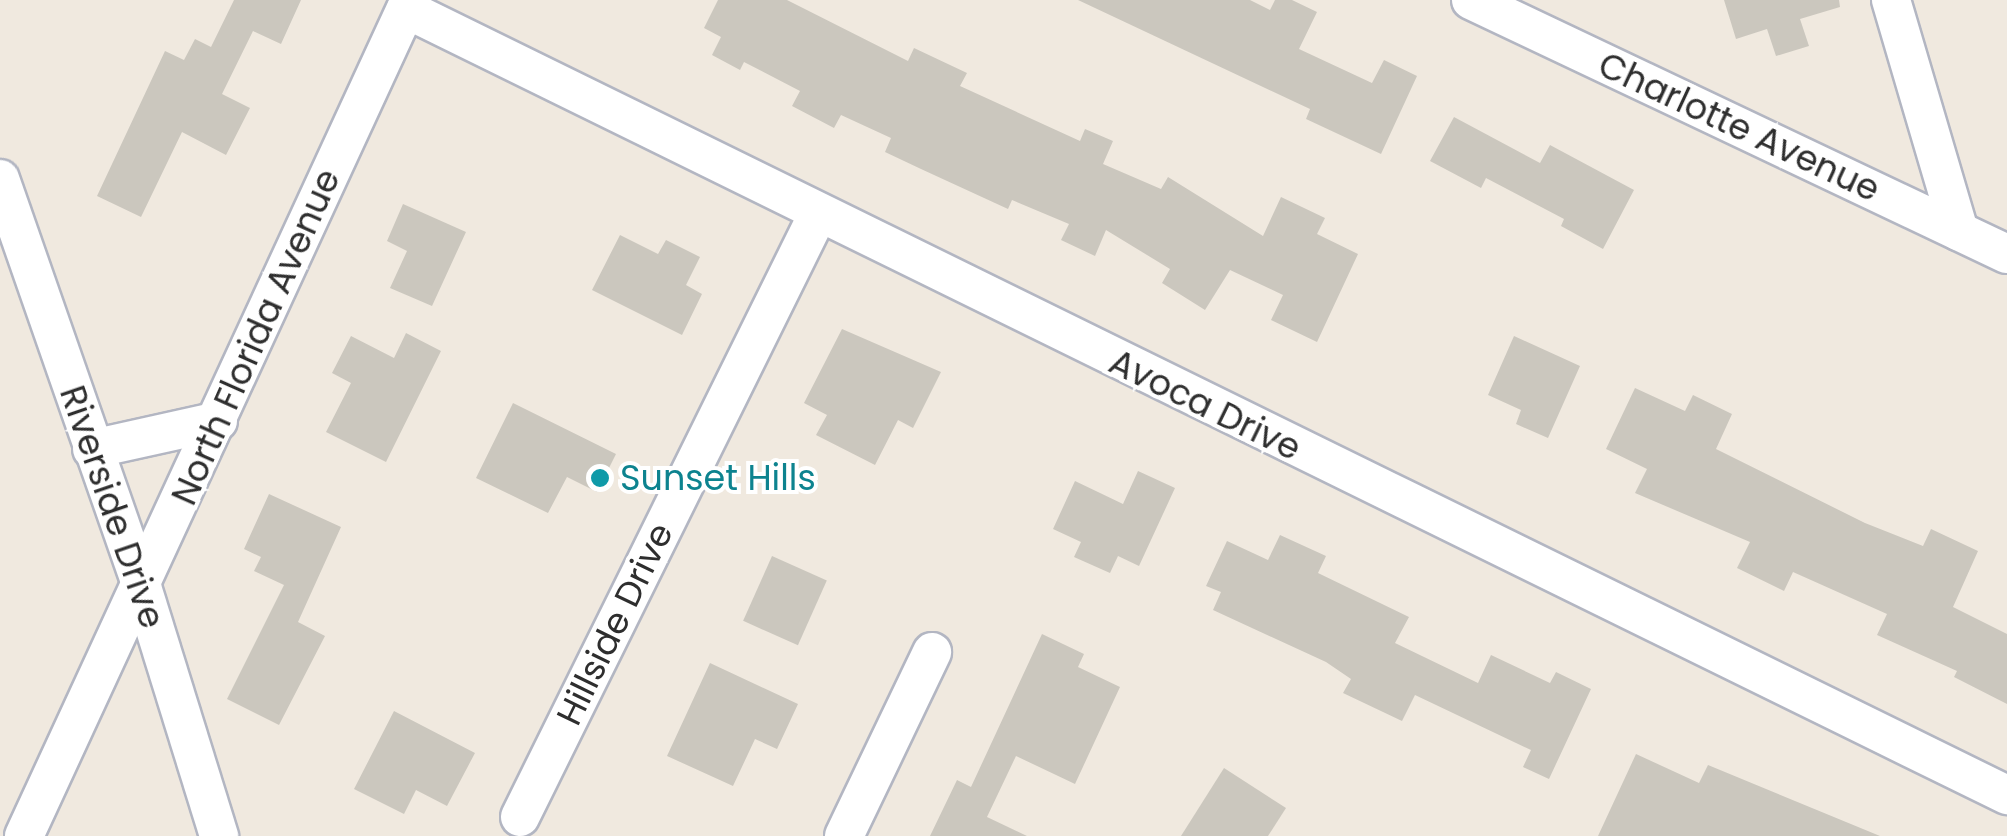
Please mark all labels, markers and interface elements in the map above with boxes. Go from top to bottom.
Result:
street label: Charlotte Avenue [1592,43,1886,211]
street label: North Florida Avenue [163,163,349,511]
street label: Avoca Drive [1102,341,1308,469]
street label: Riverside Drive [51,380,173,634]
place label: Sunset Hills [620,457,816,499]
marker: Sunset Hills [589,467,611,489]
street label: Hillside Drive [548,516,682,732]

